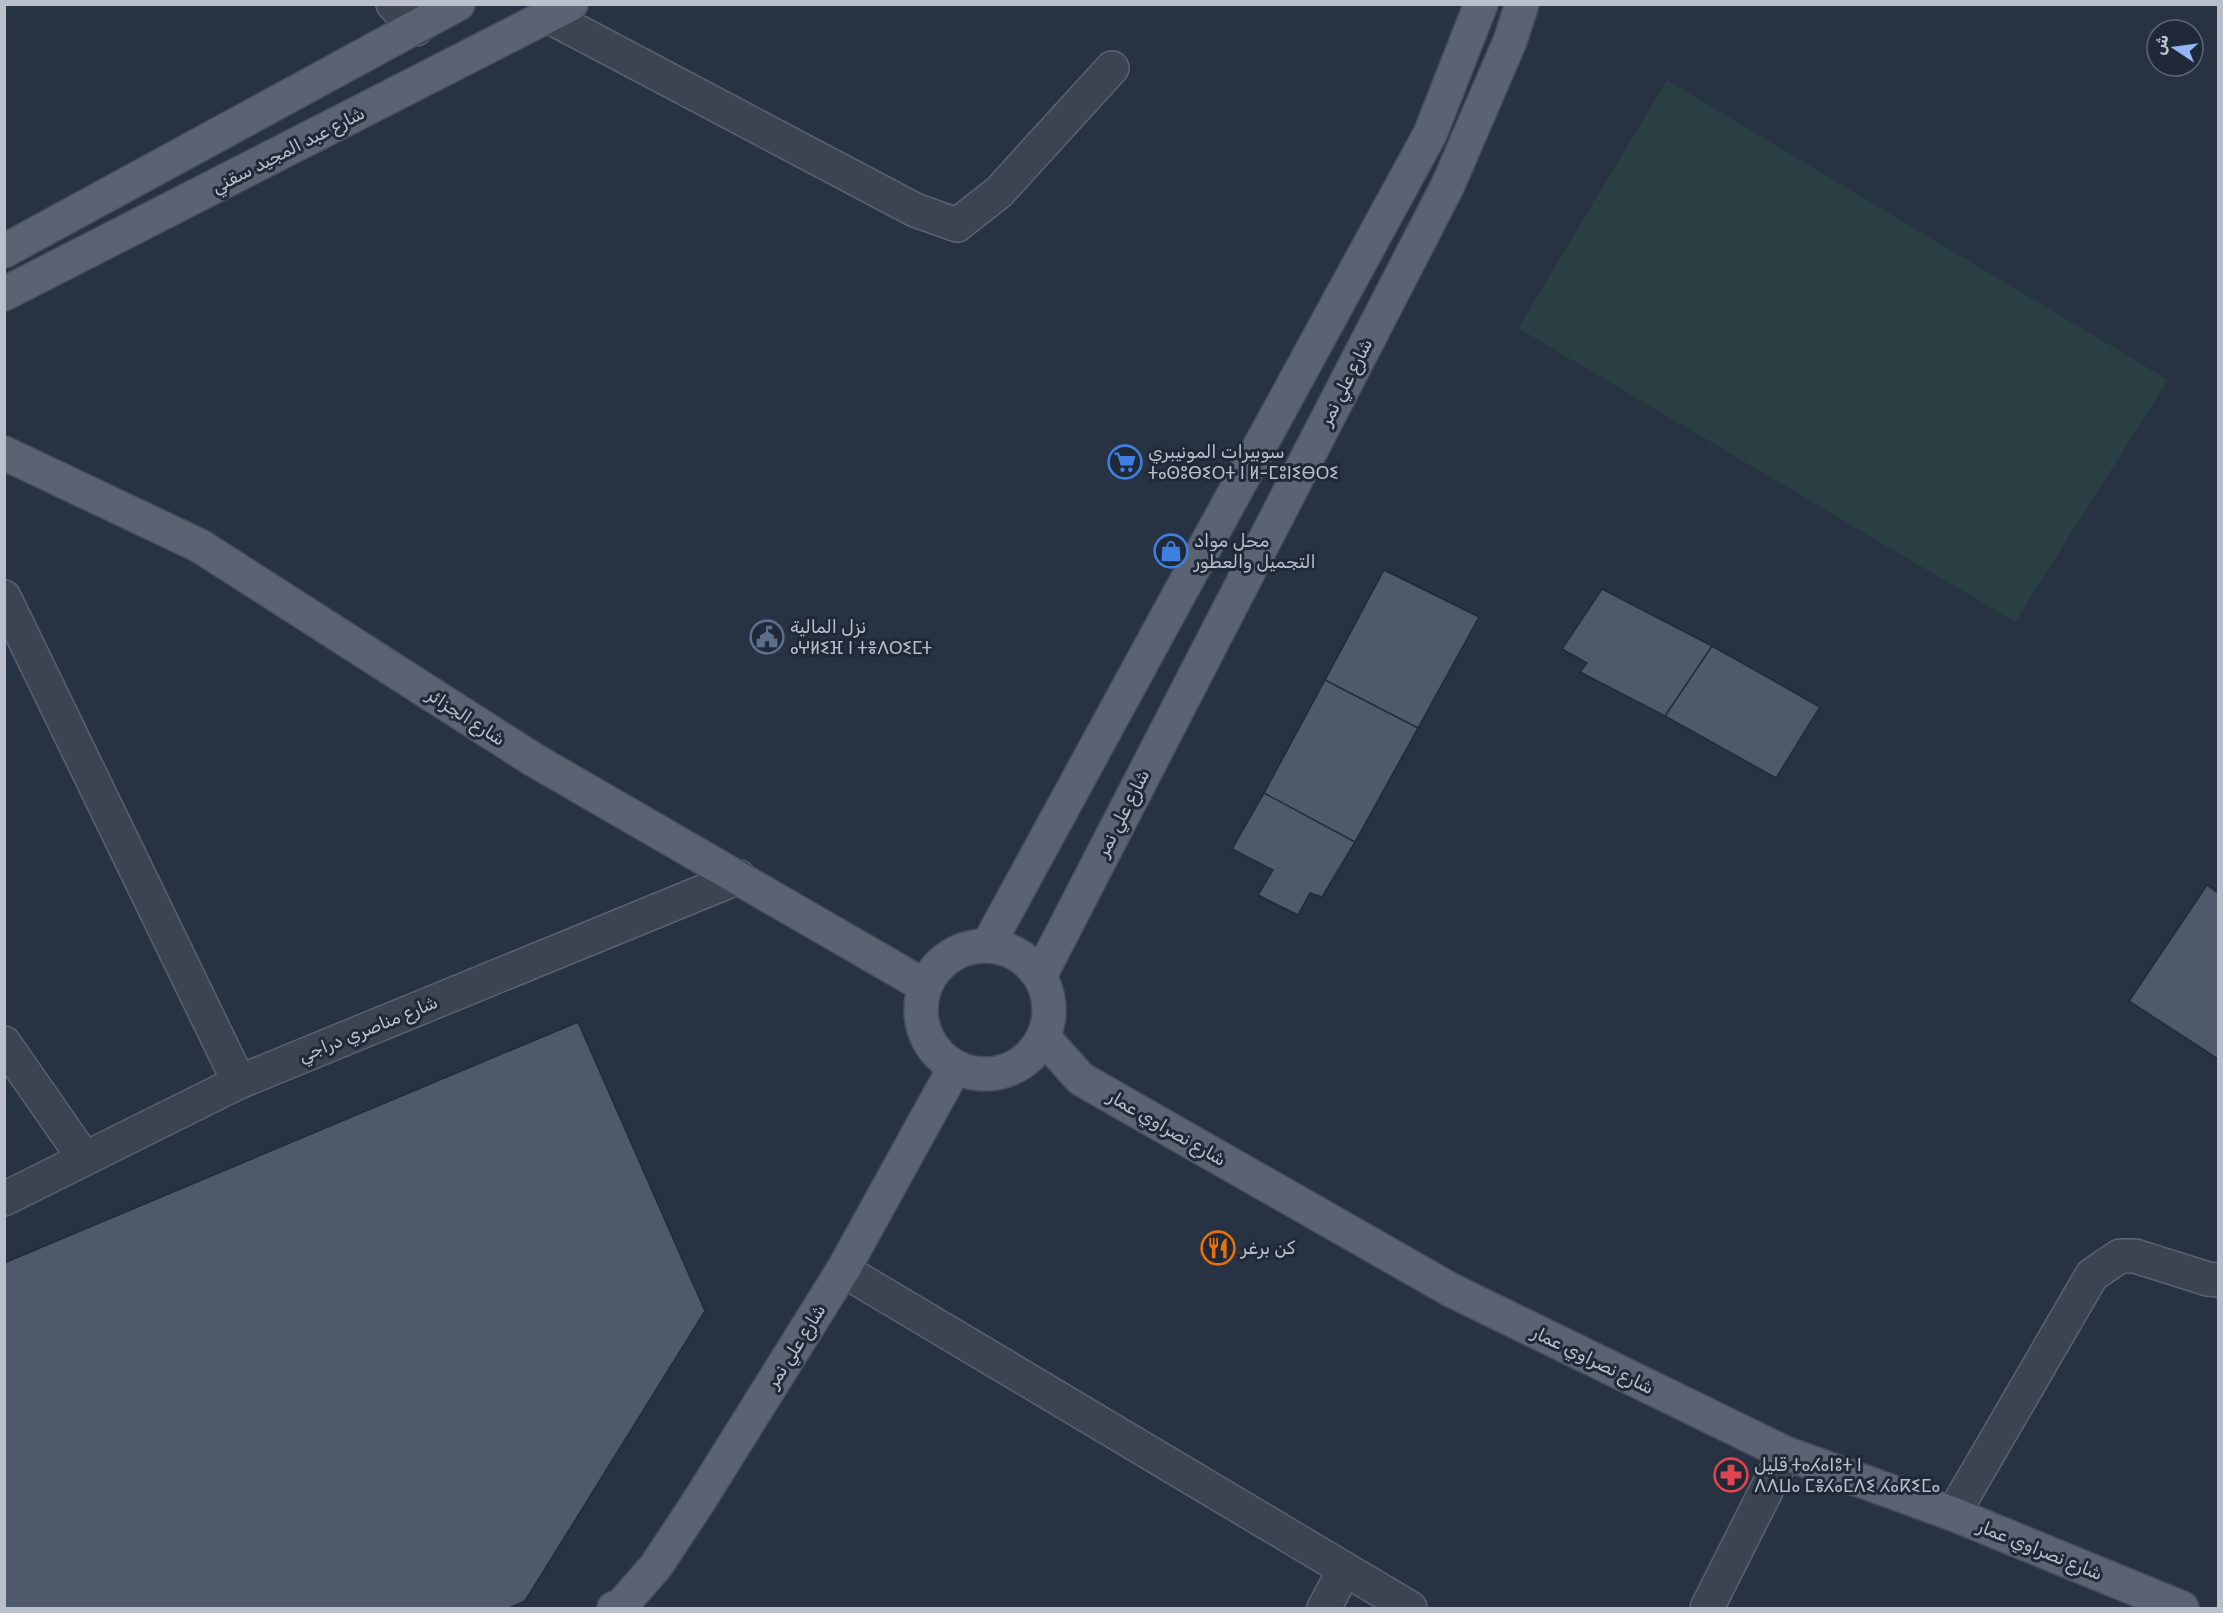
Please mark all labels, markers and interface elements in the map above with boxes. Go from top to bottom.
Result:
north arrow [2145,18,2205,78]
text: ش [2149,33,2172,57]
street label: شارع عبد المجيد سقني [208,102,369,200]
street label: شارع علي نمر [1314,335,1379,431]
place label: سوبيرات المونيبري ⵜⴰⵙⵓⴱⵉⵔⵜ ⵏ ⵍ-ⵎⵓⵏⵉⴱⵔⵉ [1148,441,1339,484]
supermarket icon: سوبيرات المونيبري ⵜⴰⵙⵓⴱⵉⵔⵜ ⵏ ⵍ-ⵎⵓⵏⵉⴱⵔⵉ [1107,444,1143,480]
place label: محل مواد التجميل والعطور [1193,530,1316,573]
shop icon: محل مواد التجميل والعطور [1153,533,1189,569]
place label: نزل المالية ⴰⵖⵍⵉⴼ ⵏ ⵜⴻⴷⵔⵉⵎⵜ [790,616,932,659]
public building icon: نزل المالية ⴰⵖⵍⵉⴼ ⵏ ⵜⴻⴷⵔⵉⵎⵜ [749,619,785,655]
street label: شارع الجزائر [421,683,509,751]
street label: شارع علي نمر [1091,766,1156,862]
street label: شارع مناصري دراجي [295,991,442,1069]
street label: شارع نصراوي عمار [1103,1085,1230,1172]
restaurant icon: كن برغر [1200,1230,1236,1266]
place label: كن برغر [1240,1237,1295,1259]
street label: شارع علي نمر [761,1300,832,1394]
street label: شارع نصراوي عمار [1527,1321,1657,1400]
place label: قليل ⵜⴰⵃⴰⵏⵓⵜ ⵏ ⴷⴷⵡⴰ ⵎⴻⵃⴰⵎⴷⵉ ⵃⴰⴽⵉⵎⴰ [1754,1454,1940,1497]
pharmacy icon: قليل ⵜⴰⵃⴰⵏⵓⵜ ⵏ ⴷⴷⵡⴰ ⵎⴻⵃⴰⵎⴷⵉ ⵃⴰⴽⵉⵎⴰ [1713,1457,1749,1493]
street label: شارع نصراوي عمار [1973,1515,2106,1586]

